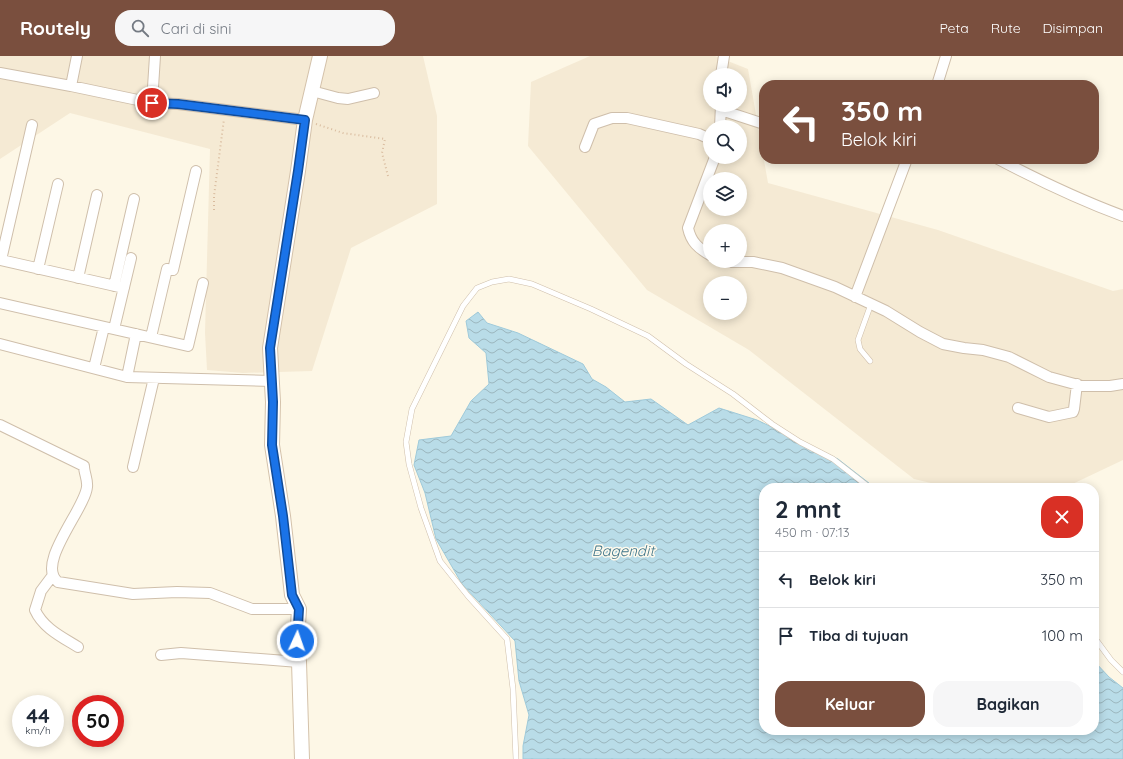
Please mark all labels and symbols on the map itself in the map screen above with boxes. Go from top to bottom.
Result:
pin [135,86,169,120]
water label: Bagendit [592,541,656,560]
position arrow [276,620,318,662]
speed limit sign: 50 [72,695,124,747]

